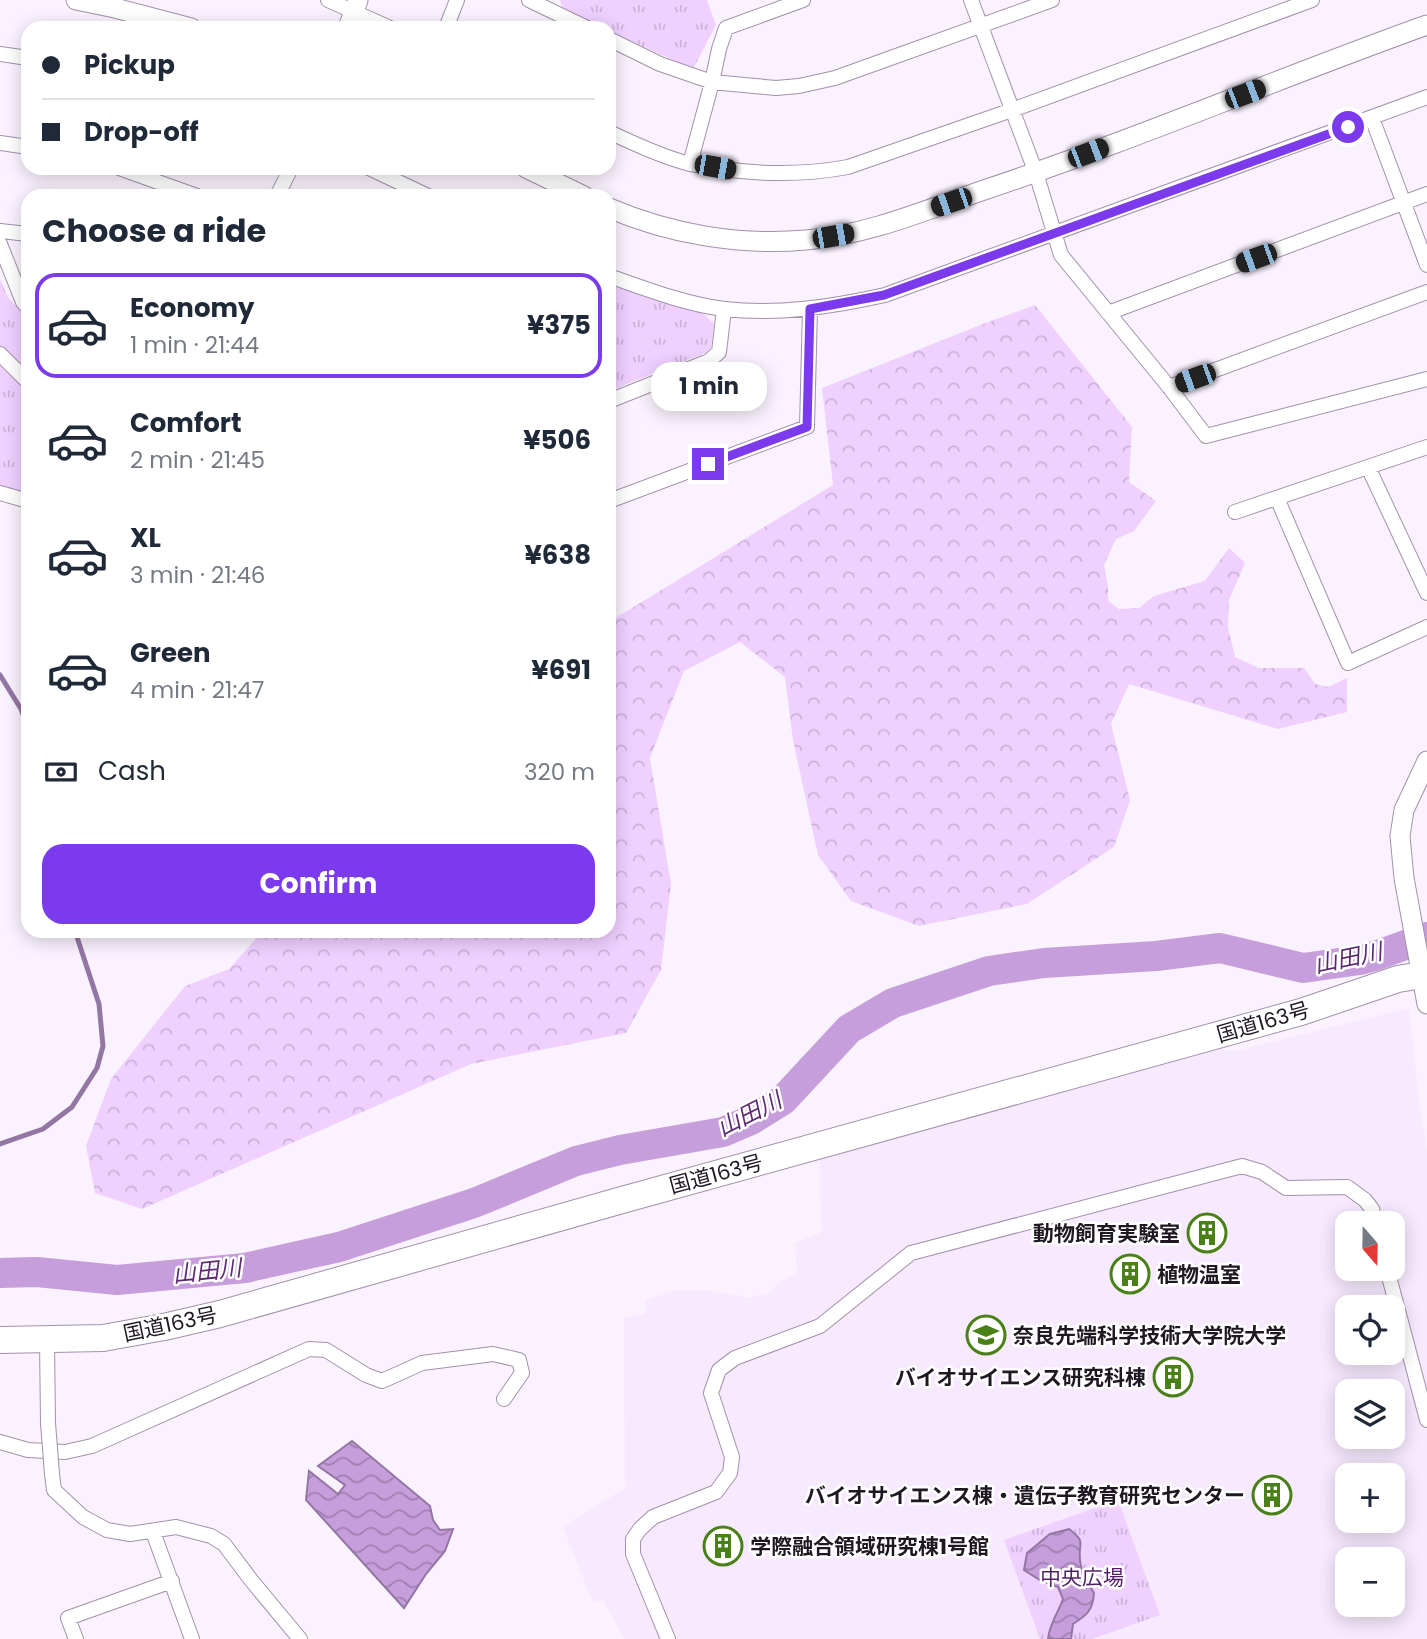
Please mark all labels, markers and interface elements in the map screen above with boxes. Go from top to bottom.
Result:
text: Pickup [84,47,175,83]
car [1222,77,1269,111]
route start [1332,111,1364,143]
text: Drop-off [84,114,199,150]
car [1065,136,1112,170]
car [693,153,738,181]
car [928,185,975,219]
text: Choose a ride [42,208,266,253]
car [811,222,856,250]
car [1233,241,1280,275]
text: Economy [130,290,254,326]
icon: car [46,294,109,357]
text: ¥375 [527,307,591,343]
text: 1 min · 21:44 [130,329,259,361]
car [1172,361,1219,395]
callout: 1 min [650,363,766,412]
text: 1 min [679,370,739,402]
text: Comfort [130,405,242,441]
icon: car [46,409,109,472]
text: ¥506 [523,422,591,458]
text: 2 min · 21:45 [130,444,265,476]
route end [692,448,724,480]
text: XL [130,520,161,556]
icon: car [46,524,109,587]
text: ¥638 [524,537,591,573]
text: 3 min · 21:46 [130,559,265,591]
text: Green [130,635,211,671]
icon: car [46,639,109,702]
text: ¥691 [531,652,591,688]
text: 4 min · 21:47 [130,674,264,706]
icon: cash [42,753,80,791]
text: Cash [98,753,166,789]
text: 320 m [524,756,595,788]
button: Confirm [42,844,595,924]
water label: 山田川 [1311,935,1388,981]
street label: 国道163号 [1213,995,1313,1049]
water label: 山田川 [711,1083,790,1144]
street label: 国道163号 [666,1148,766,1200]
north arrow [1335,1211,1405,1281]
map controls [1335,1211,1405,1617]
building icon: 動物飼育実験室 [1186,1212,1228,1254]
place label: 動物飼育実験室 [1033,1219,1180,1248]
water label: 山田川 [171,1251,246,1291]
building icon: 植物温室 [1109,1253,1151,1295]
place label: 植物温室 [1157,1260,1241,1289]
button: locate [1335,1295,1405,1365]
street label: 国道163号 [120,1300,220,1348]
school or university icon: 奈良先端科学技術大学院大学 [965,1314,1007,1356]
place label: 奈良先端科学技術大学院大学 [1013,1321,1286,1350]
building icon: バイオサイエンス研究科棟 [1152,1356,1194,1398]
place label: バイオサイエンス研究科棟 [895,1363,1146,1392]
button: layers [1335,1379,1405,1449]
button: + [1335,1463,1405,1533]
building icon: バイオサイエンス棟・遺伝子教育研究センター [1251,1474,1293,1516]
place label: バイオサイエンス棟・遺伝子教育研究センター [805,1481,1245,1510]
building icon: 学際融合領域研究棟1号館 [702,1525,744,1567]
place label: 学際融合領域研究棟1号館 [750,1532,989,1561]
button: − [1335,1547,1405,1617]
park label: 中央広場 [1040,1563,1124,1592]

